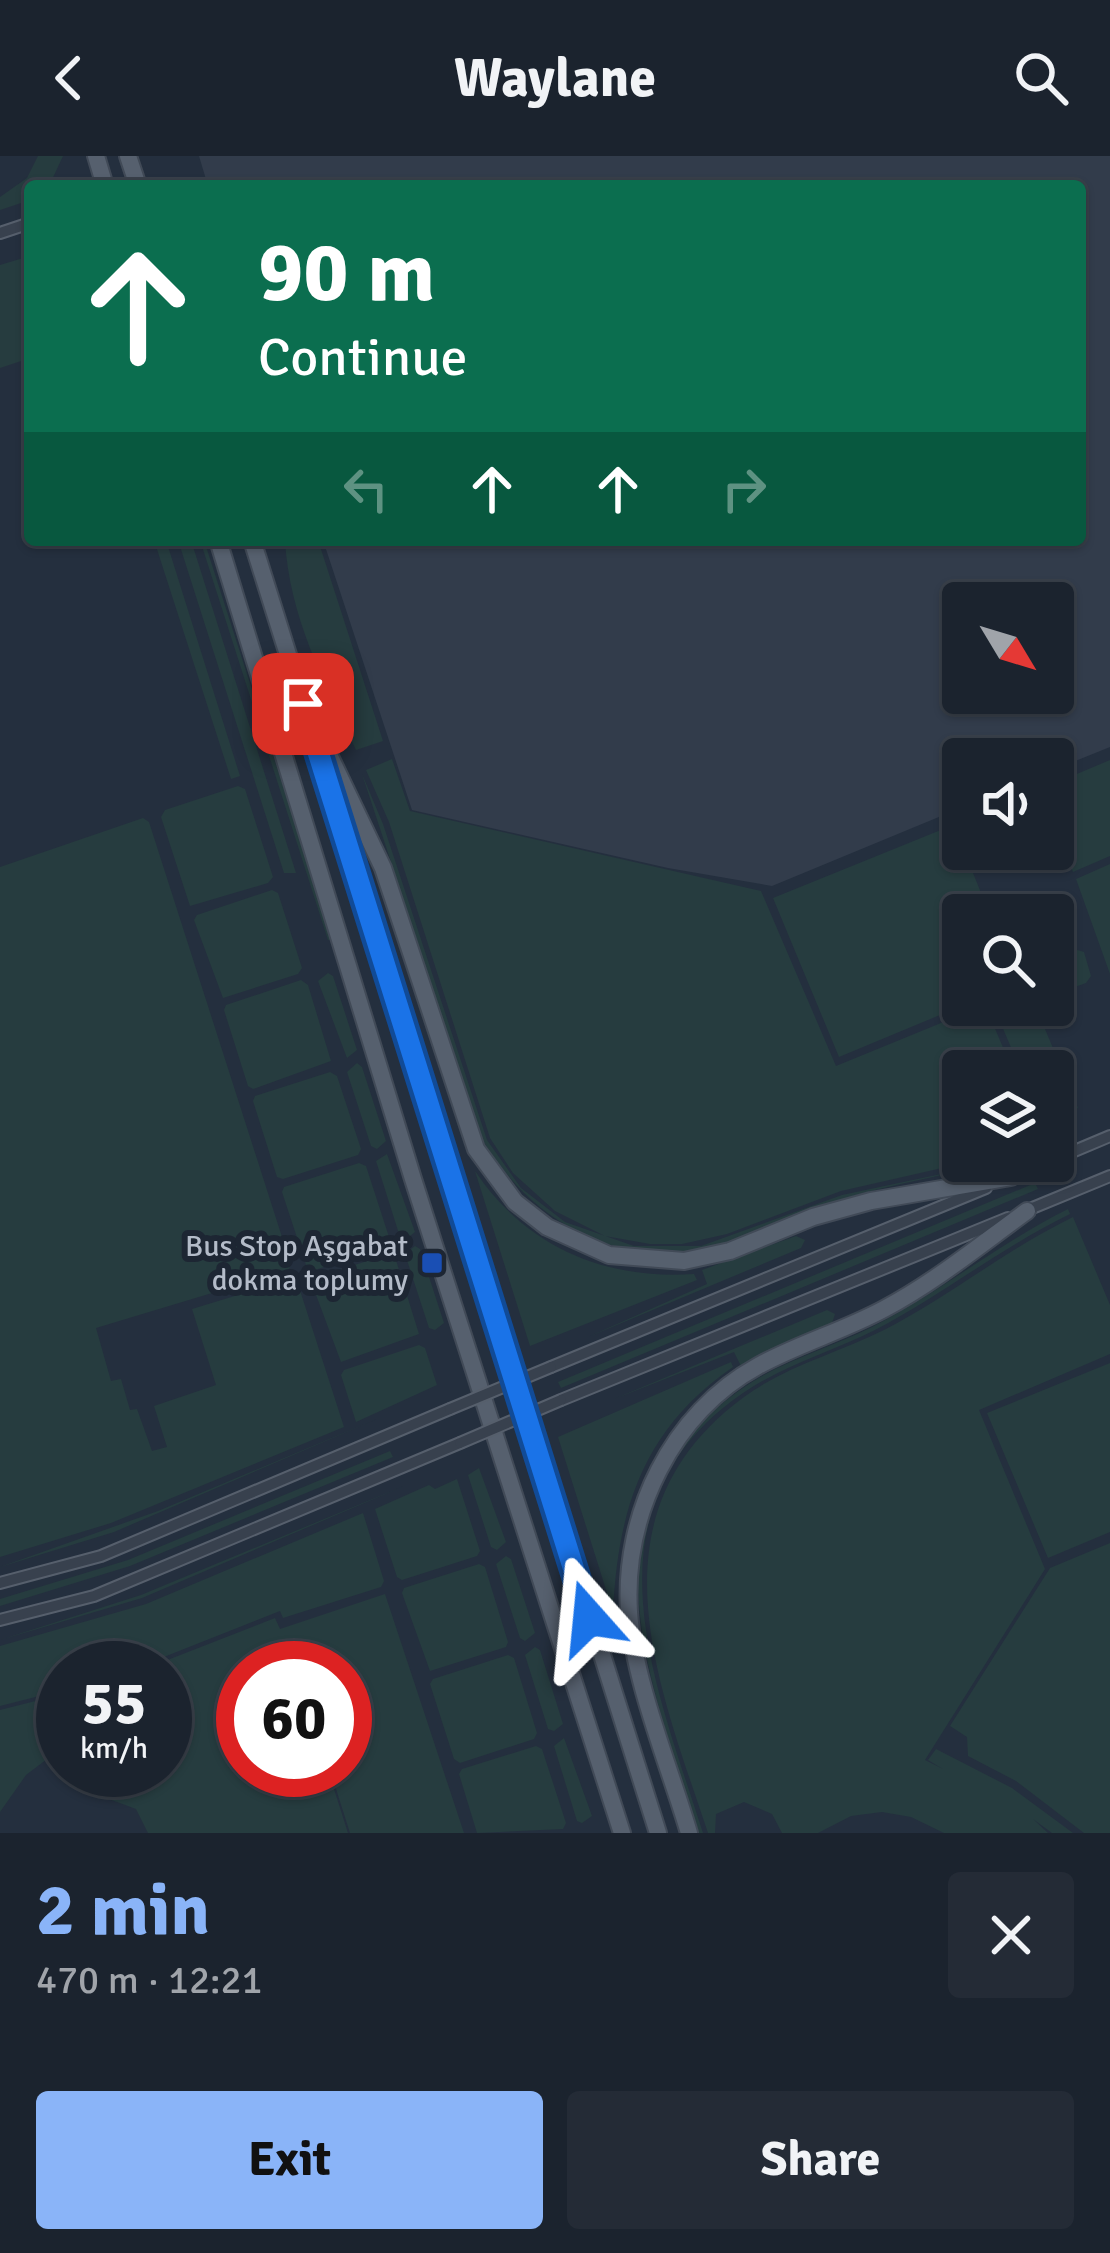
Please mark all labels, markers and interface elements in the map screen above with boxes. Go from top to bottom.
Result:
icon: back [36,45,102,111]
text: Waylane [454,45,656,112]
icon: search [1008,45,1074,111]
text: 90 m [258,221,435,325]
icon: ahead [60,228,216,384]
text: Continue [258,324,468,391]
icon: left [333,456,399,522]
icon: ahead [459,456,525,522]
icon: ahead [585,456,651,522]
icon: right [711,456,777,522]
north arrow [942,582,1074,714]
map controls [942,582,1074,1182]
pin [252,653,354,755]
icon: arrive [270,671,336,737]
button: sound [942,738,1074,870]
button: search [942,894,1074,1026]
button: layers [942,1050,1074,1182]
place label: Bus Stop Aşgabat dokma toplumy [185,1228,408,1299]
marker: Bus Stop Aşgabat dokma toplumy [419,1250,445,1276]
position arrow [526,1555,652,1681]
speed limit sign: 60 [216,1641,372,1797]
text: 55 [82,1667,146,1741]
text: km/h [80,1730,148,1767]
text: 2 min [36,1866,210,1955]
button: close [948,1872,1074,1998]
text: 470 m · 12:21 [36,1956,263,2004]
button: Exit [36,2091,543,2229]
button: Share [567,2091,1074,2229]

